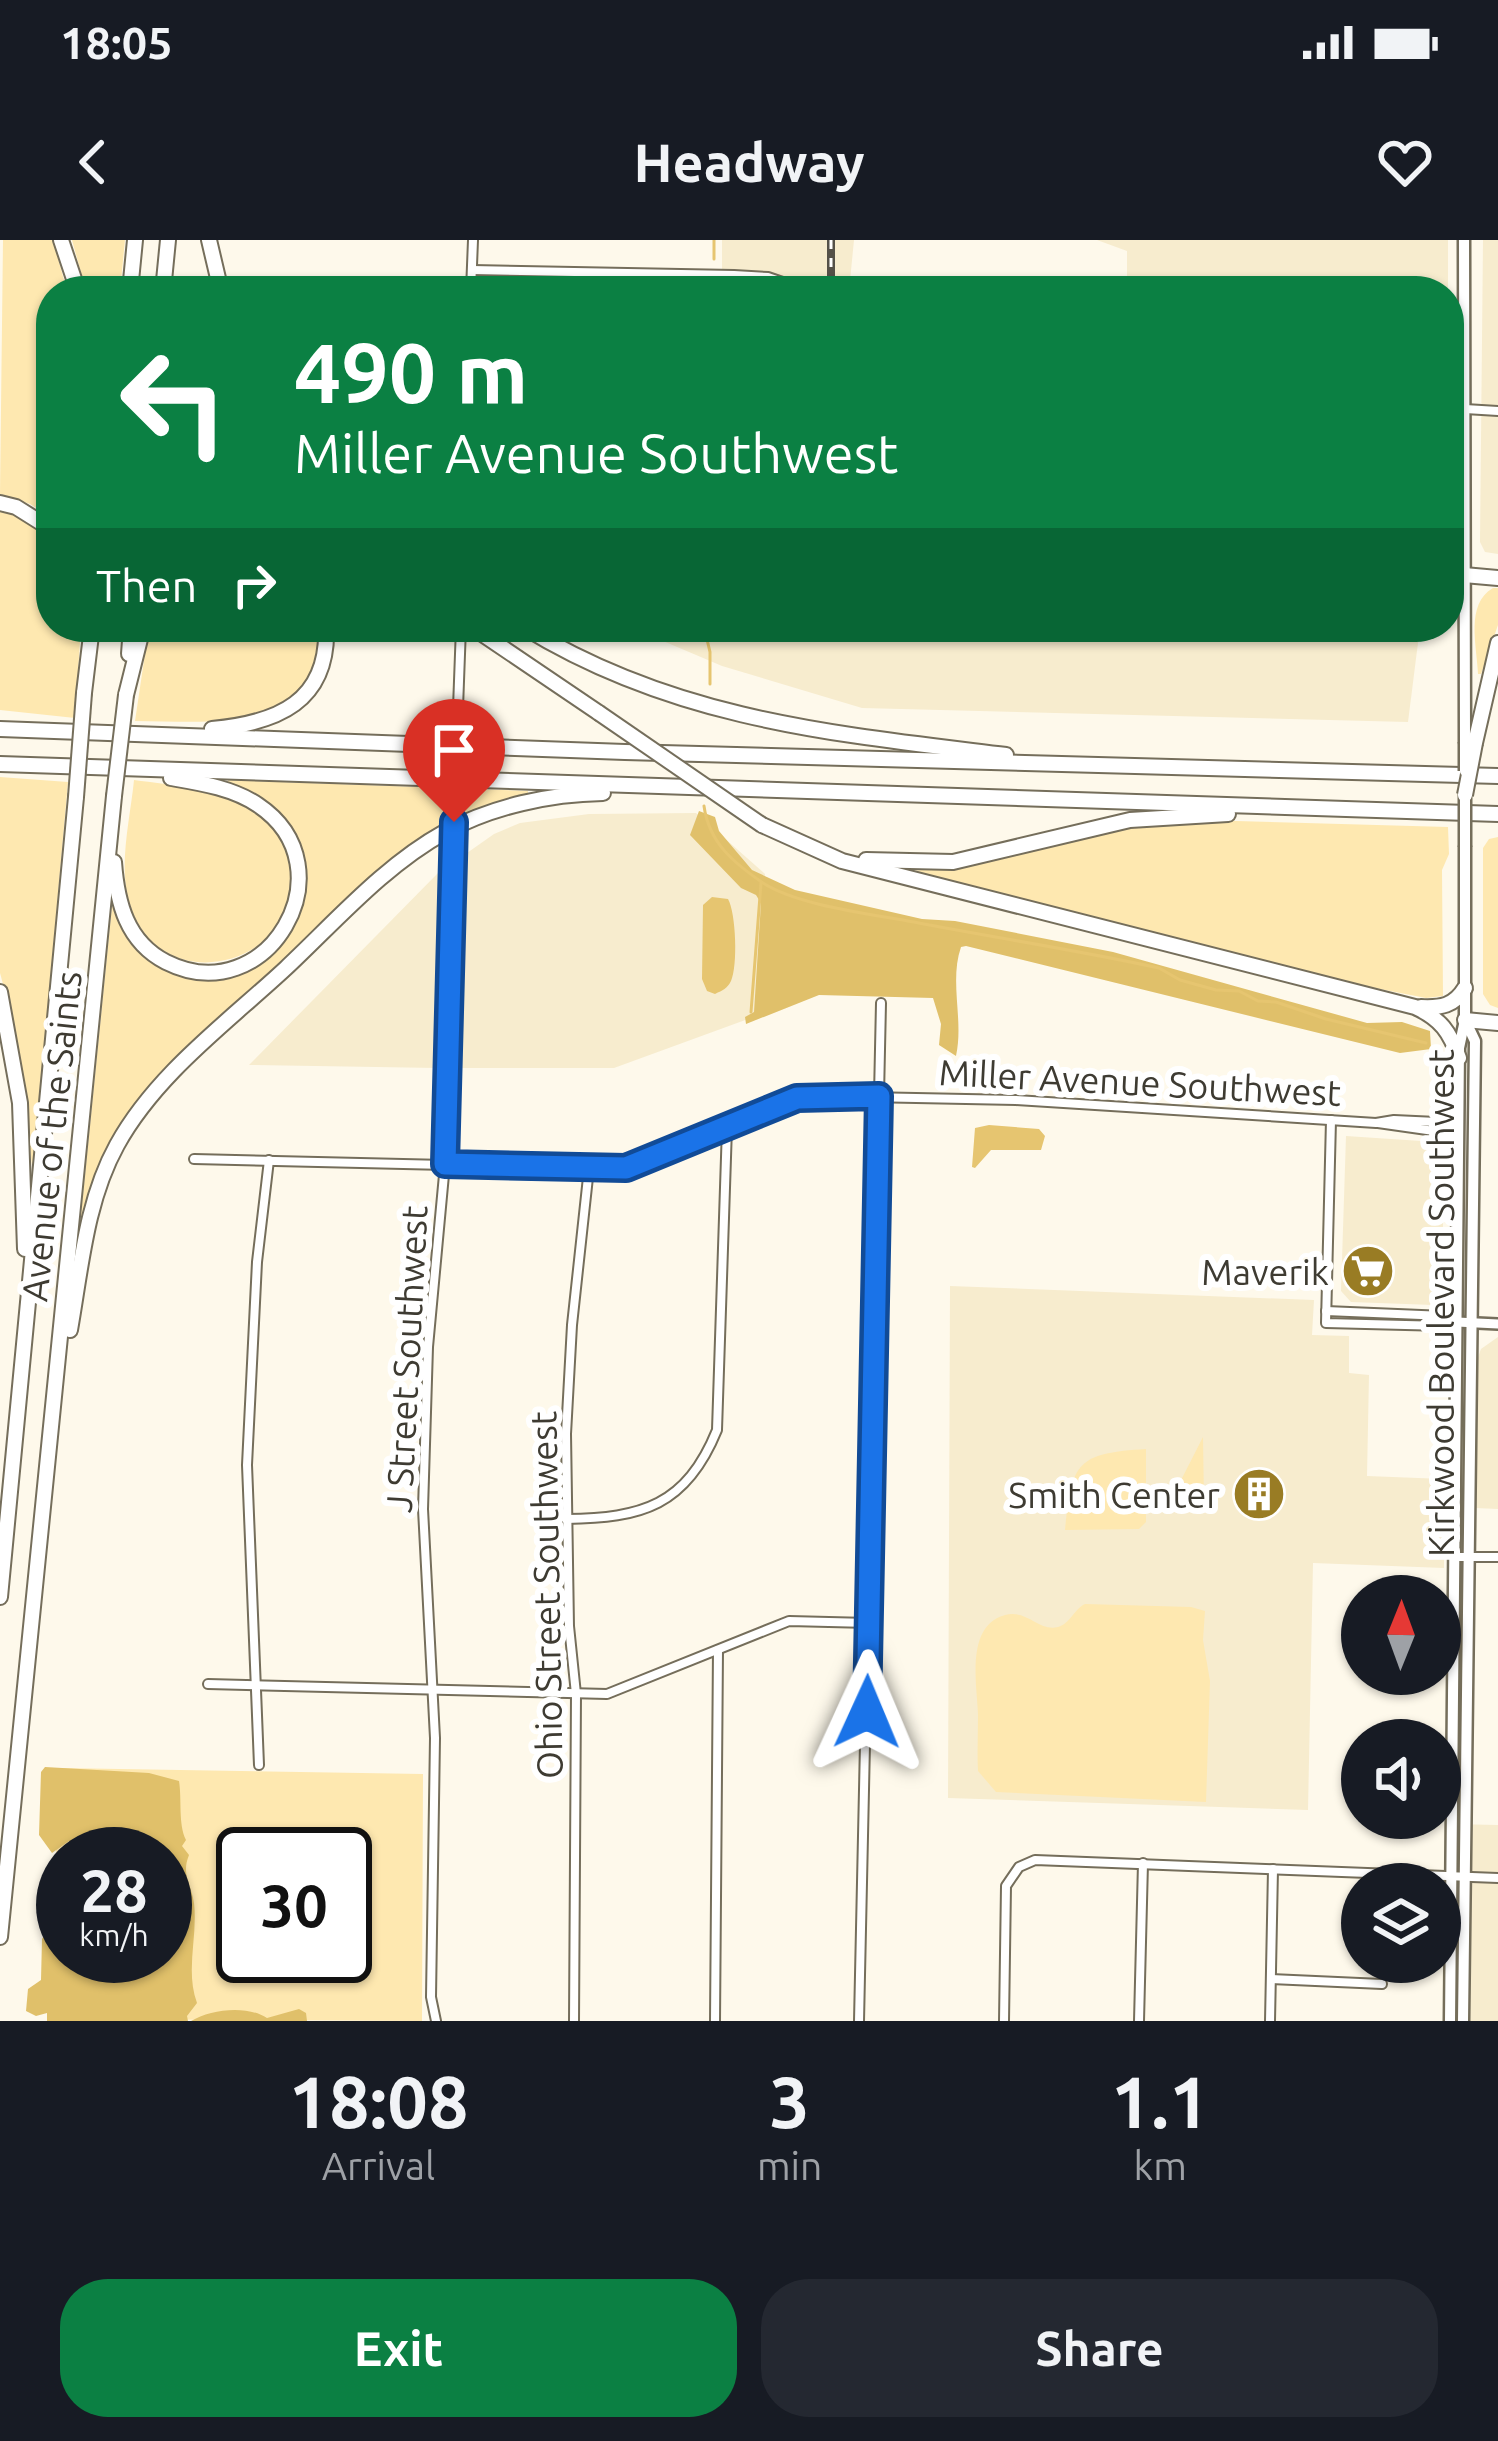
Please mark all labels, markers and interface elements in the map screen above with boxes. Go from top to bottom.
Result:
text: 18:05 [60,17,173,68]
icon: back [60,129,126,195]
icon: heart [1372,129,1438,195]
text: Headway [633,132,865,192]
icon: left [96,324,252,480]
text: 490 m [294,325,528,419]
text: Miller Avenue Southwest [294,423,898,483]
icon: right [221,552,287,618]
text: Then [96,560,197,611]
pin [403,699,505,822]
icon: arrive [421,717,487,783]
street label: Avenue of the Saints [13,969,89,1303]
street label: Kirkwood Boulevard Southwest [1420,1049,1461,1557]
street label: Miller Avenue Southwest [938,1051,1342,1113]
street label: J Street Southwest [377,1204,435,1514]
supermarket icon: Maverik [1340,1243,1396,1299]
place label: Maverik [1201,1251,1329,1292]
street label: Ohio Street Southwest [522,1411,570,1779]
building icon: Smith Center [1231,1466,1287,1522]
place label: Smith Center [1008,1474,1220,1515]
north arrow [1341,1575,1461,1695]
map controls [1341,1575,1461,1983]
position arrow [804,1649,930,1775]
button: sound [1341,1719,1461,1839]
speed limit sign: 30 [216,1827,372,1983]
text: 28 [80,1856,148,1923]
button: layers [1341,1863,1461,1983]
text: km/h [79,1918,149,1952]
text: 18:08 [288,2061,469,2142]
text: 3 [769,2061,810,2142]
text: 1.1 [1111,2061,1210,2142]
text: Arrival [322,2144,435,2187]
text: min [757,2144,822,2187]
text: km [1133,2144,1187,2187]
button: Exit [60,2279,737,2417]
button: Share [761,2279,1438,2417]

